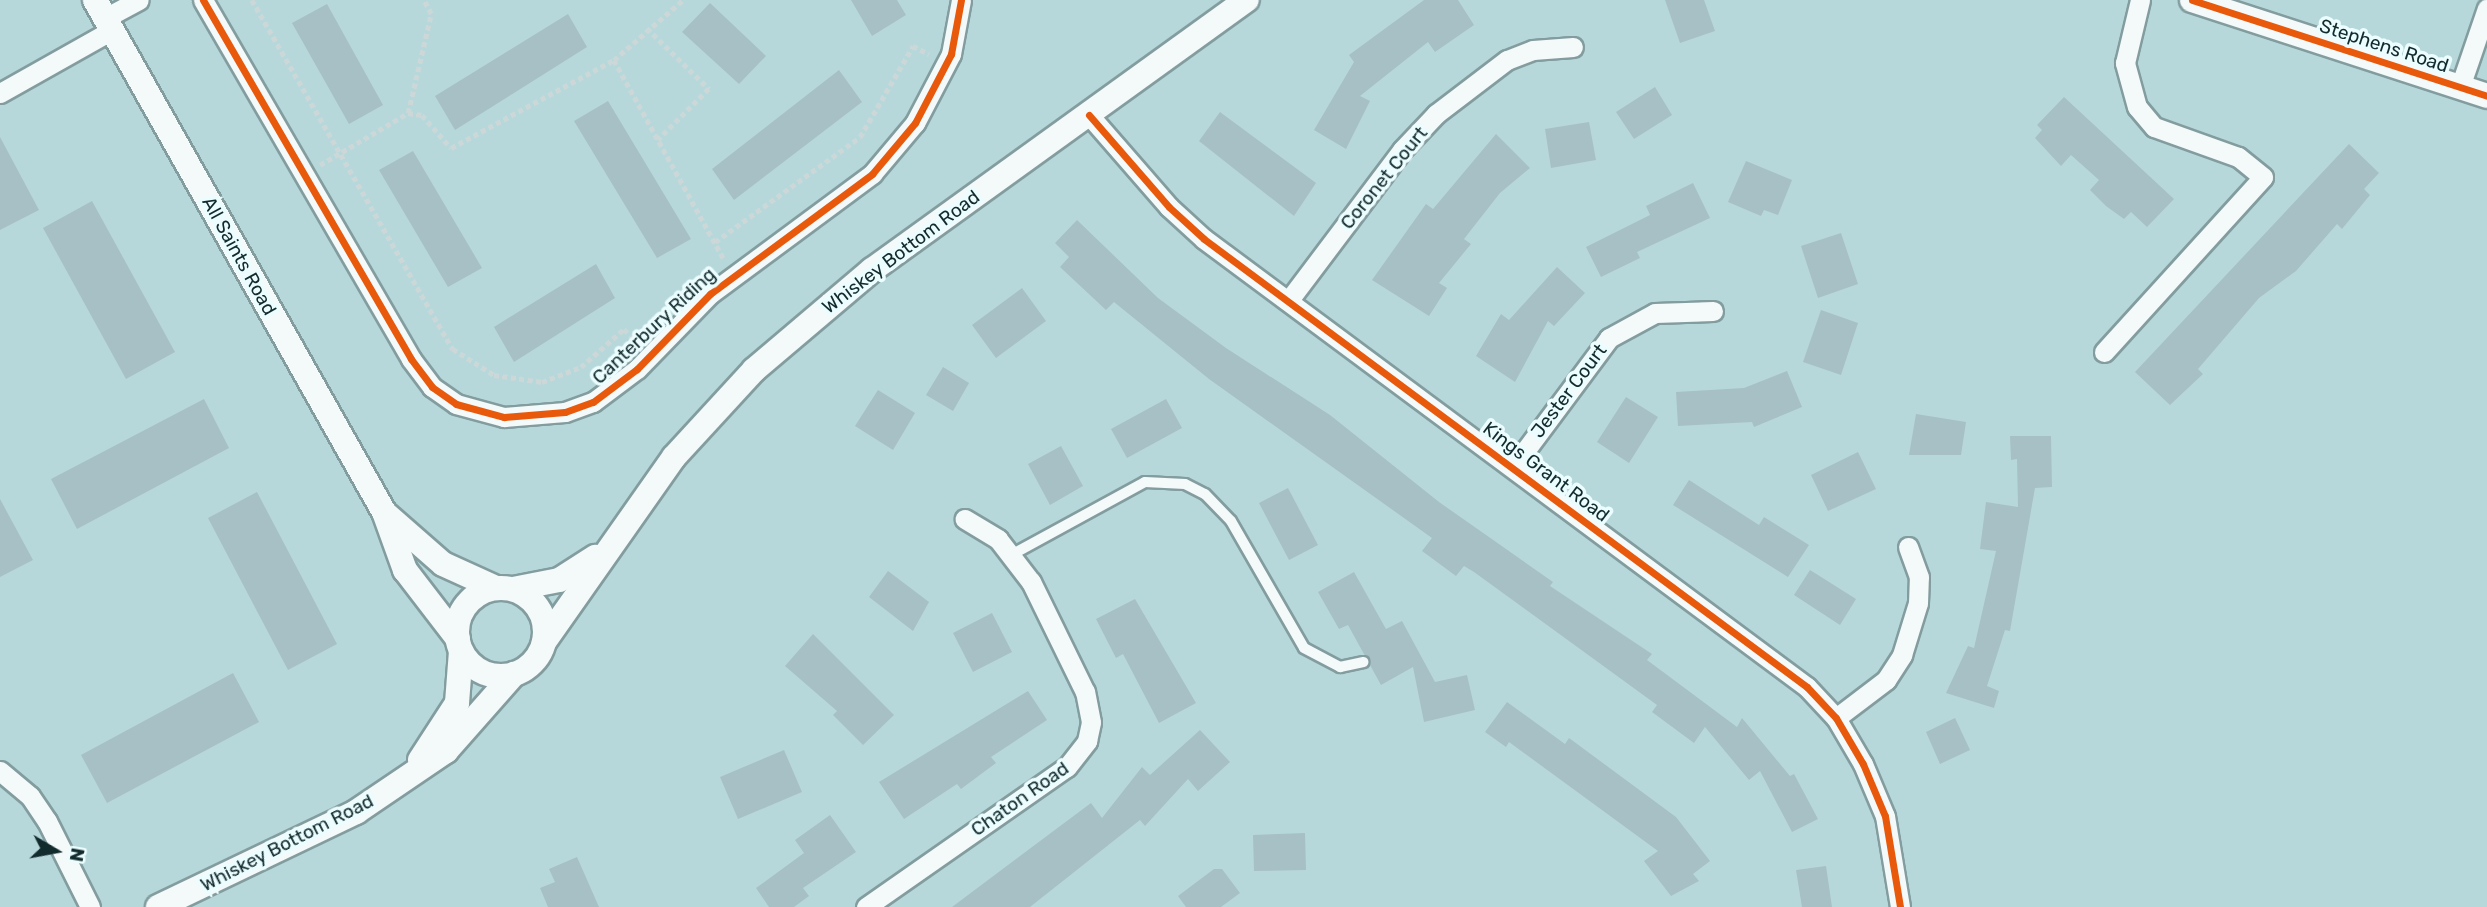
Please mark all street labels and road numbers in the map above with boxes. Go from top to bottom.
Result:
street label: Stephens Road [2317,14,2451,78]
street label: Coronet Court [1336,122,1432,234]
street label: Whiskey Bottom Road [818,185,984,319]
street label: All Saints Road [197,193,281,319]
street label: Canterbury Riding [587,263,721,389]
street label: Jester Court [1526,339,1612,443]
street label: Kings Grant Road [1478,417,1614,527]
street label: Chaton Road [967,757,1073,841]
street label: Whiskey Bottom Road [196,789,378,897]

